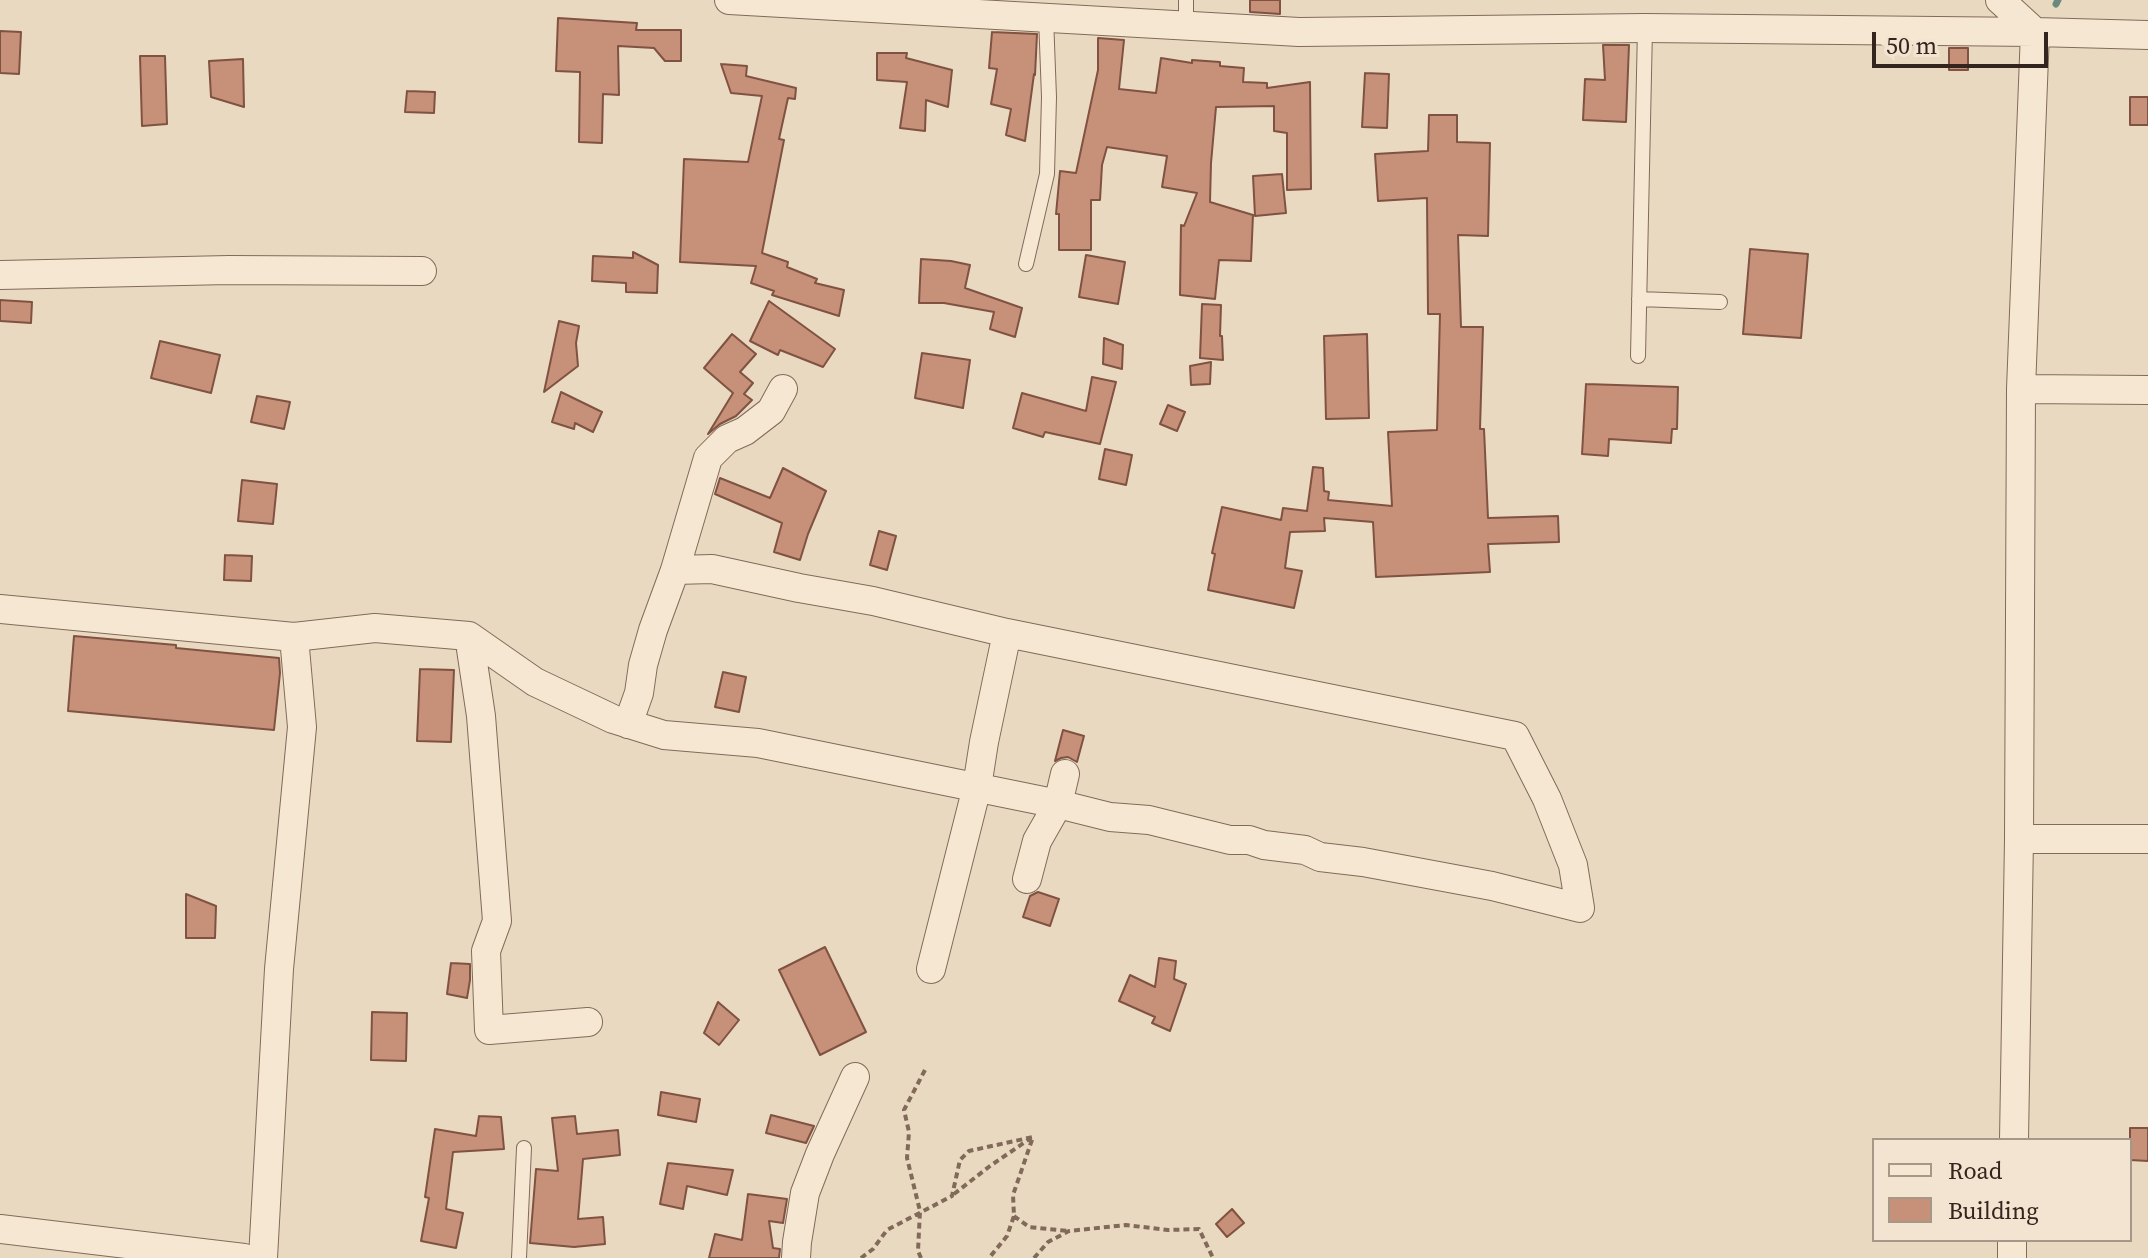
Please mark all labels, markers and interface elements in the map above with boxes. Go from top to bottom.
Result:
scale bar [1876,16,2052,66]
text: 50 m [1886,29,1937,62]
legend [1872,1138,2132,1242]
text: Road [1948,1154,2002,1187]
text: Building [1948,1194,2039,1227]

